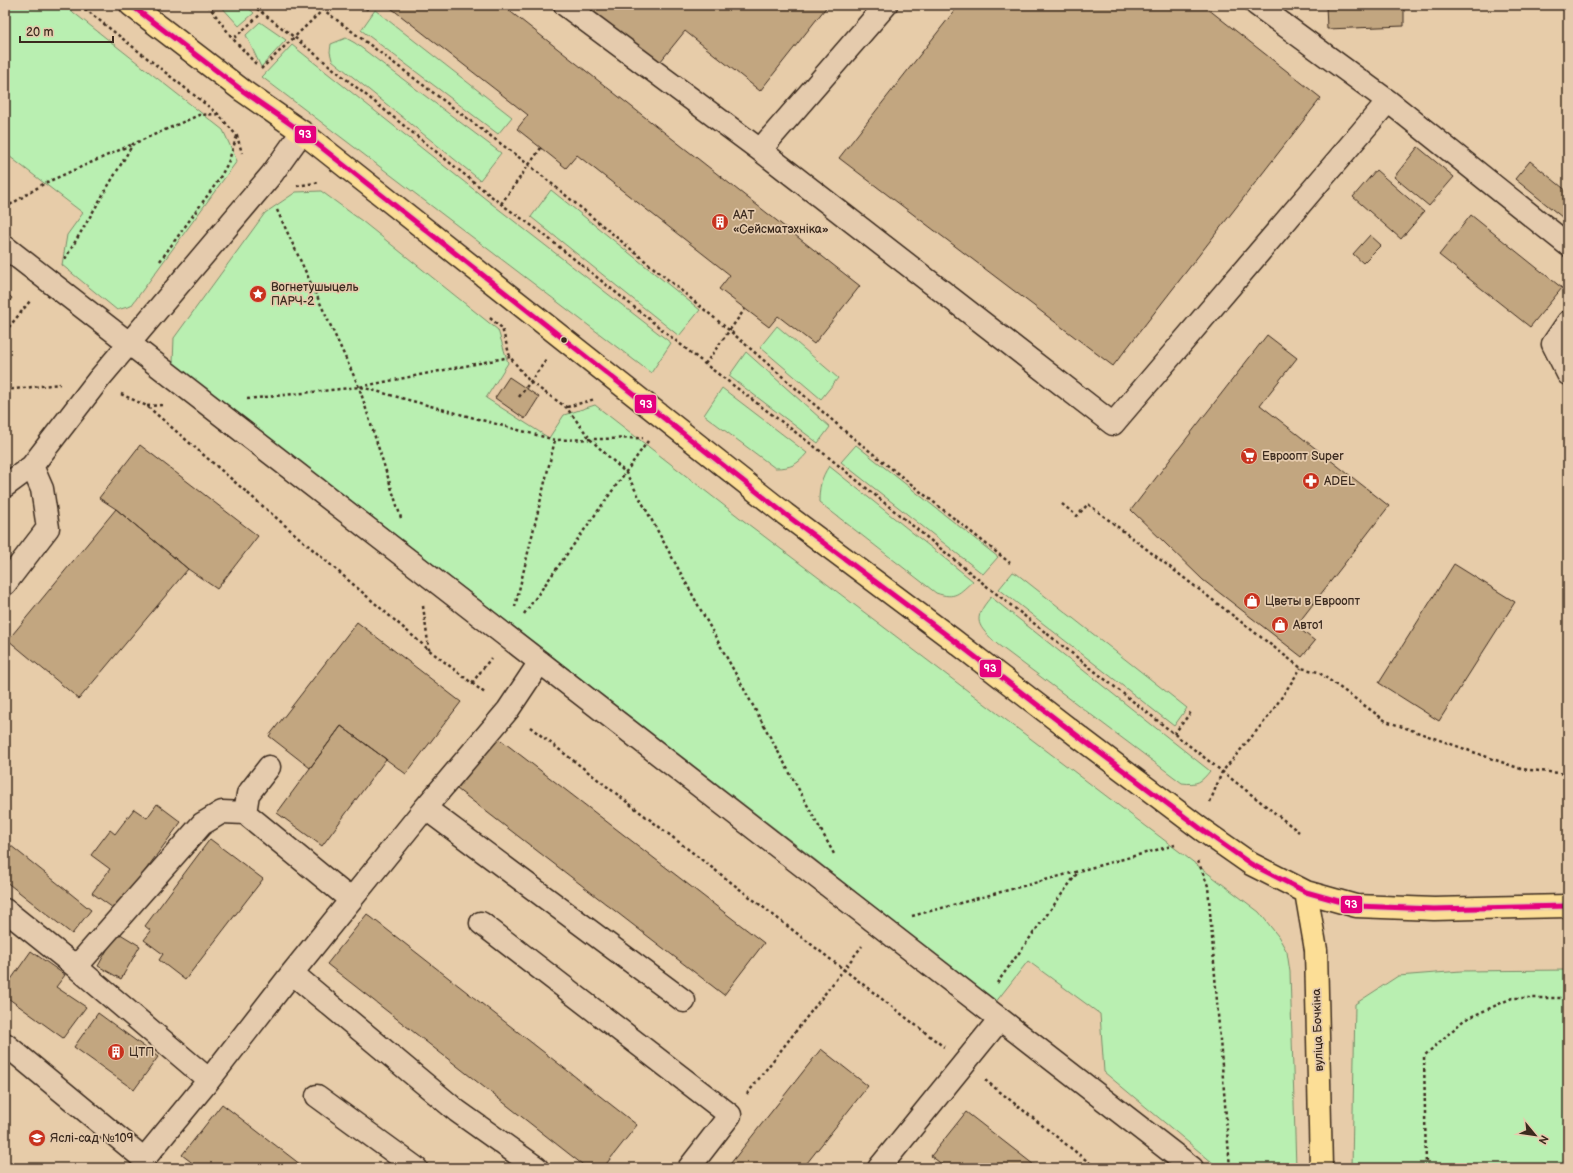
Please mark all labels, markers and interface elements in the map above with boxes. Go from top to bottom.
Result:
scale bar [20,18,113,44]
text: 20 m [26,25,53,40]
line badge: 93 [294,125,317,144]
text: 93 [299,128,312,141]
place label: ААТ «Сейсматэхніка» [732,208,829,237]
building icon: ААТ «Сейсматэхніка» [710,212,730,232]
place label: Вогнетушыцель ПАРЧ-2 [271,280,359,309]
place icon: Вогнетушыцель ПАРЧ-2 [248,284,268,304]
unlabelled marker [559,335,569,345]
line badge: 93 [634,394,657,414]
text: 93 [640,398,653,411]
supermarket icon: Евроопт Super [1239,446,1259,466]
place label: Евроопт Super [1262,449,1344,464]
pharmacy icon: ADEL [1301,471,1321,491]
place label: ADEL [1324,474,1355,489]
shop icon: Цветы в Евроопт [1242,591,1262,611]
place label: Цветы в Евроопт [1265,594,1360,609]
shop icon: Авто1 [1270,615,1290,635]
place label: Авто1 [1292,618,1323,633]
line badge: 93 [979,659,1002,678]
text: 93 [984,662,997,675]
line badge: 93 [1340,895,1363,914]
text: 93 [1345,898,1358,911]
street label: вуліца Бочкіна [1309,988,1327,1072]
building icon: ЦТП [106,1042,126,1062]
place label: ЦТП [129,1045,154,1060]
north arrow [1515,1115,1555,1155]
school or university icon: Яслі-сад №109 [27,1128,47,1148]
place label: Яслі-сад №109 [50,1131,134,1146]
text: N [1536,1133,1551,1146]

